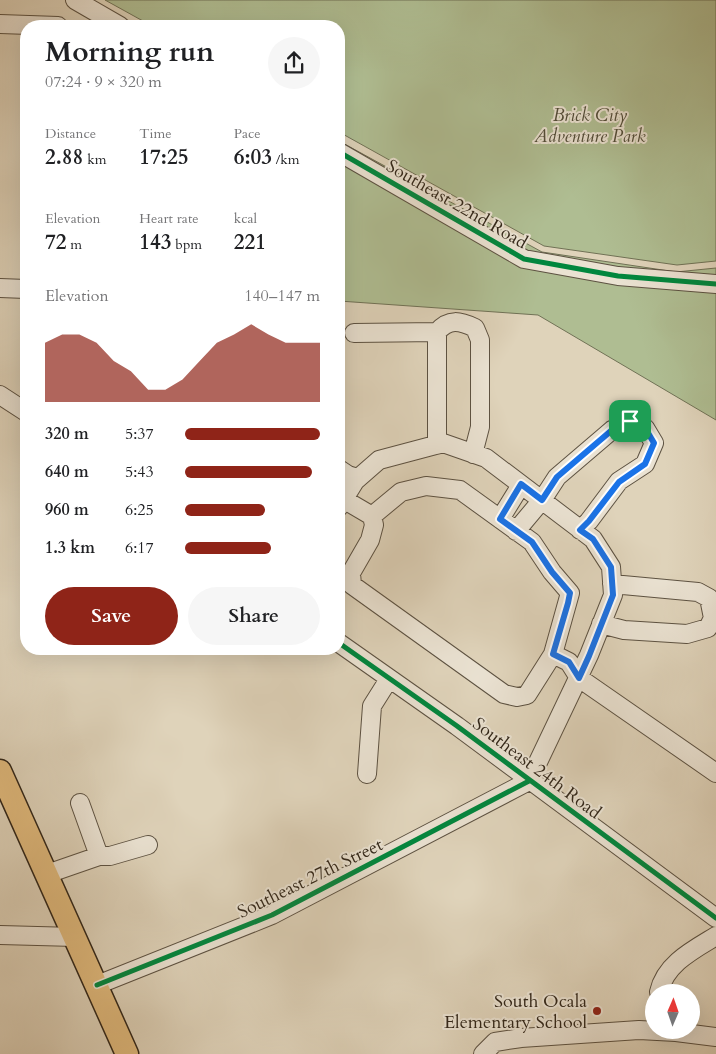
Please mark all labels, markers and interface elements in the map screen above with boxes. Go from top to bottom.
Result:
text: Morning run [45,33,214,71]
button: share [268,37,320,89]
text: 07:24 · 9 × 320 m [45,71,162,93]
park label: Brick City Adventure Park [533,103,646,149]
text: Distance [45,124,96,143]
text: Time [139,124,172,143]
text: Pace [234,124,261,143]
text: 2.88 [45,143,83,172]
text: 17:25 [139,143,188,172]
text: 6:03 [234,143,272,172]
text: km [83,150,106,169]
text: /km [272,150,300,169]
street label: Southeast 22nd Road [382,154,532,255]
text: Elevation [45,209,101,228]
text: Heart rate [139,209,199,228]
text: kcal [234,209,257,228]
text: 72 [45,228,67,257]
text: 143 [139,228,172,257]
text: 221 [234,228,266,257]
text: m [67,235,82,254]
text: bpm [172,235,202,254]
text: Elevation [45,285,109,307]
text: 140–147 m [244,285,320,307]
pin [609,400,651,442]
icon: arrive [616,407,644,435]
text: 320 m [45,423,89,445]
text: 5:37 [125,423,154,445]
text: 640 m [45,461,89,483]
text: 5:43 [125,461,154,483]
text: 960 m [45,499,89,521]
text: 6:25 [125,499,154,521]
text: 1.3 km [45,537,95,559]
text: 6:17 [125,537,154,559]
button: Save [45,587,178,645]
button: Share [188,587,320,645]
street label: Southeast 24th Road [467,712,606,825]
street label: Southeast 27th Street [233,832,387,924]
north arrow [645,984,700,1039]
map controls [645,984,700,1039]
place label: South Ocala Elementary School [444,989,587,1035]
marker: South Ocala Elementary School [591,1005,603,1017]

